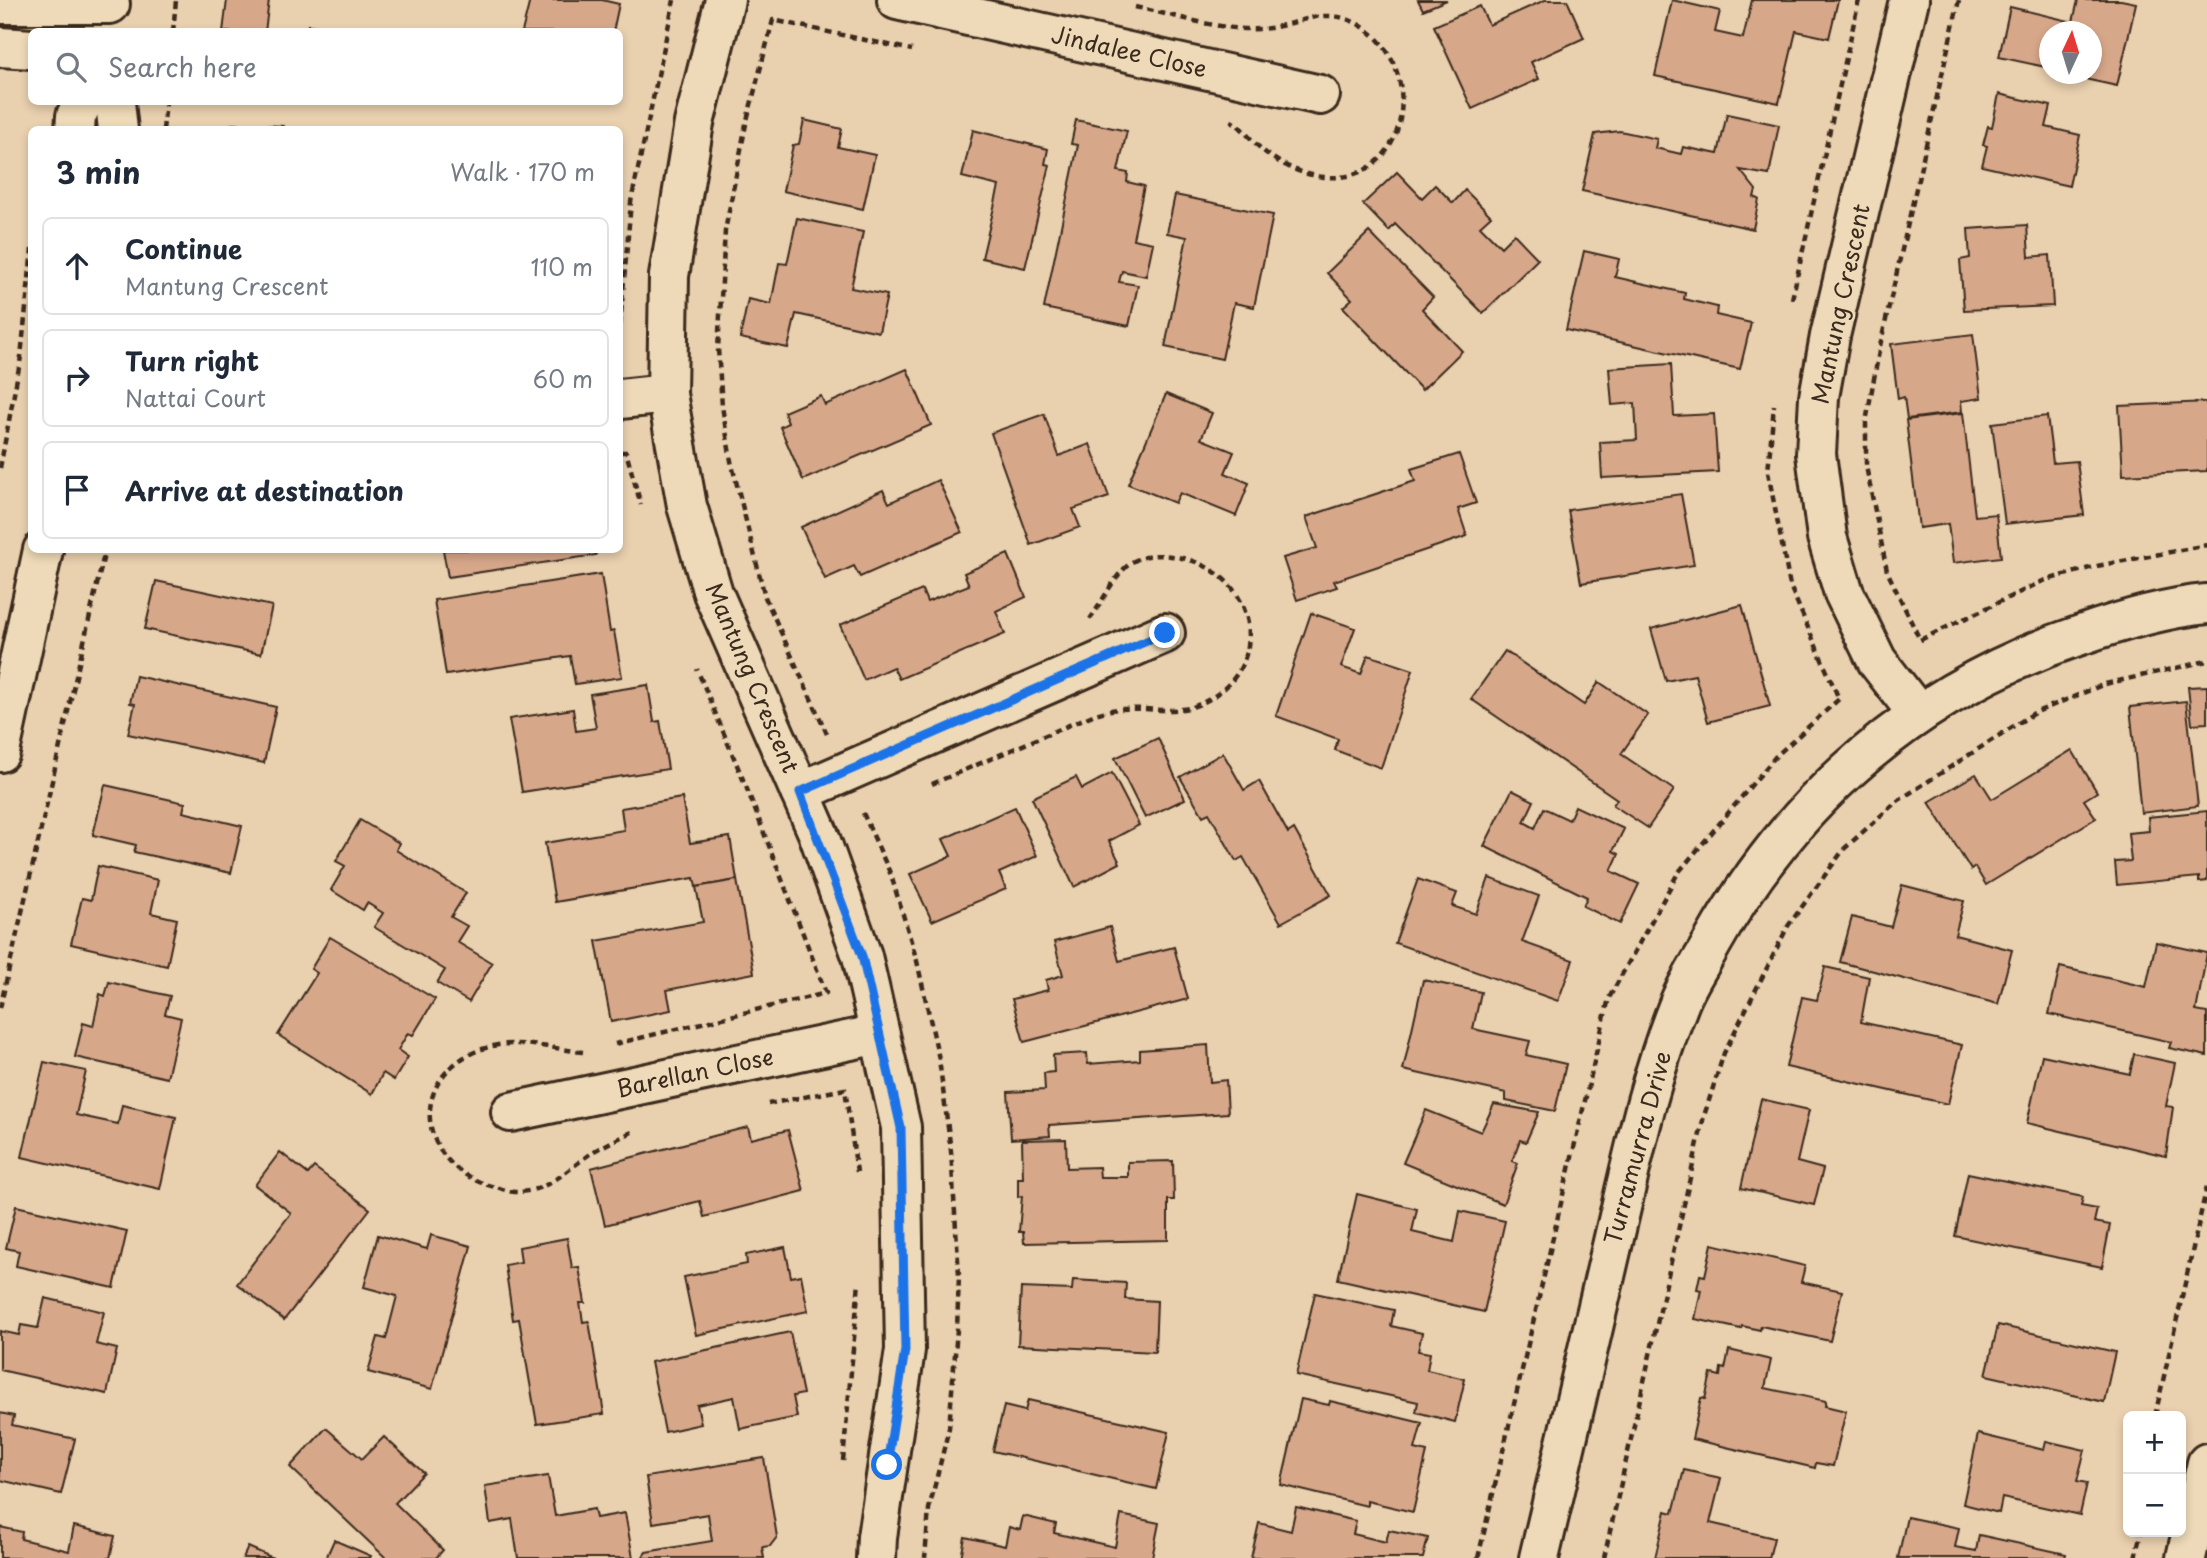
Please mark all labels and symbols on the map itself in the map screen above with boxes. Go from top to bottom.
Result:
street label: Jindalee Close [1048,16,1211,85]
north arrow [2039,21,2102,84]
street label: Mantung Crescent [1801,201,1878,407]
street label: Mantung Crescent [698,577,809,778]
route end [1149,617,1180,648]
street label: Barellan Close [613,1038,776,1105]
street label: Turramurra Drive [1594,1047,1679,1248]
route start [871,1449,902,1480]

